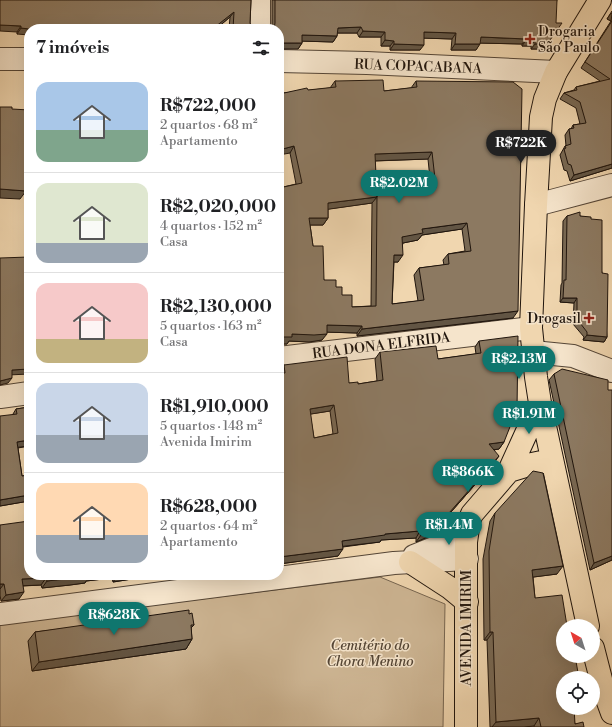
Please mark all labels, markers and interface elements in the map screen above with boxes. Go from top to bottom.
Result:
place label: Drogaria São Paulo [538,23,600,57]
marker: Drogaria São Paulo [525,34,535,44]
text: 7 imóveis [36,37,109,59]
icon: filters [250,37,272,59]
street label: RUA COPACABANA [354,56,483,78]
text: R$722,000 [160,95,256,117]
icon: home [68,98,116,146]
text: 2 quartos · 68 m² [160,117,258,133]
pin: R$722K [488,130,554,164]
text: Apartamento [160,133,238,149]
text: R$722K [495,135,547,151]
pin: R$2.02M [362,170,436,204]
text: R$2.02M [370,175,428,191]
text: R$2,020,000 [160,196,276,218]
icon: home [68,199,116,247]
text: 4 quartos · 152 m² [160,218,262,234]
text: Casa [160,234,188,250]
text: R$2,130,000 [160,296,272,318]
icon: home [68,299,116,347]
place label: Drogasil [527,310,581,328]
marker: Drogasil [584,313,594,323]
text: 5 quartos · 163 m² [160,318,262,334]
street label: RUA DONA ELFRIDA [311,329,452,363]
text: Casa [160,334,188,350]
pin: R$2.13M [482,346,556,380]
text: R$2.13M [491,351,547,367]
text: R$1,910,000 [160,396,269,418]
icon: home [68,399,116,447]
pin: R$1.91M [492,401,566,435]
text: R$1.91M [502,406,556,422]
text: 5 quartos · 148 m² [160,418,262,434]
text: Avenida Imirim [160,434,252,450]
pin: R$866K [435,459,501,493]
text: R$866K [442,464,494,480]
text: R$628,000 [160,496,257,518]
icon: home [68,499,116,547]
pin: R$1.4M [416,512,482,546]
text: R$1.4M [425,517,473,533]
text: 2 quartos · 64 m² [160,518,258,534]
text: Apartamento [160,534,238,550]
street label: AVENIDA IMIRIM [458,569,476,687]
pin: R$628K [81,602,147,636]
text: R$628K [88,607,140,623]
north arrow [556,619,600,663]
map controls [556,619,600,715]
park label: Cemitério do Chora Menino [326,637,414,671]
button: locate [556,671,600,715]

